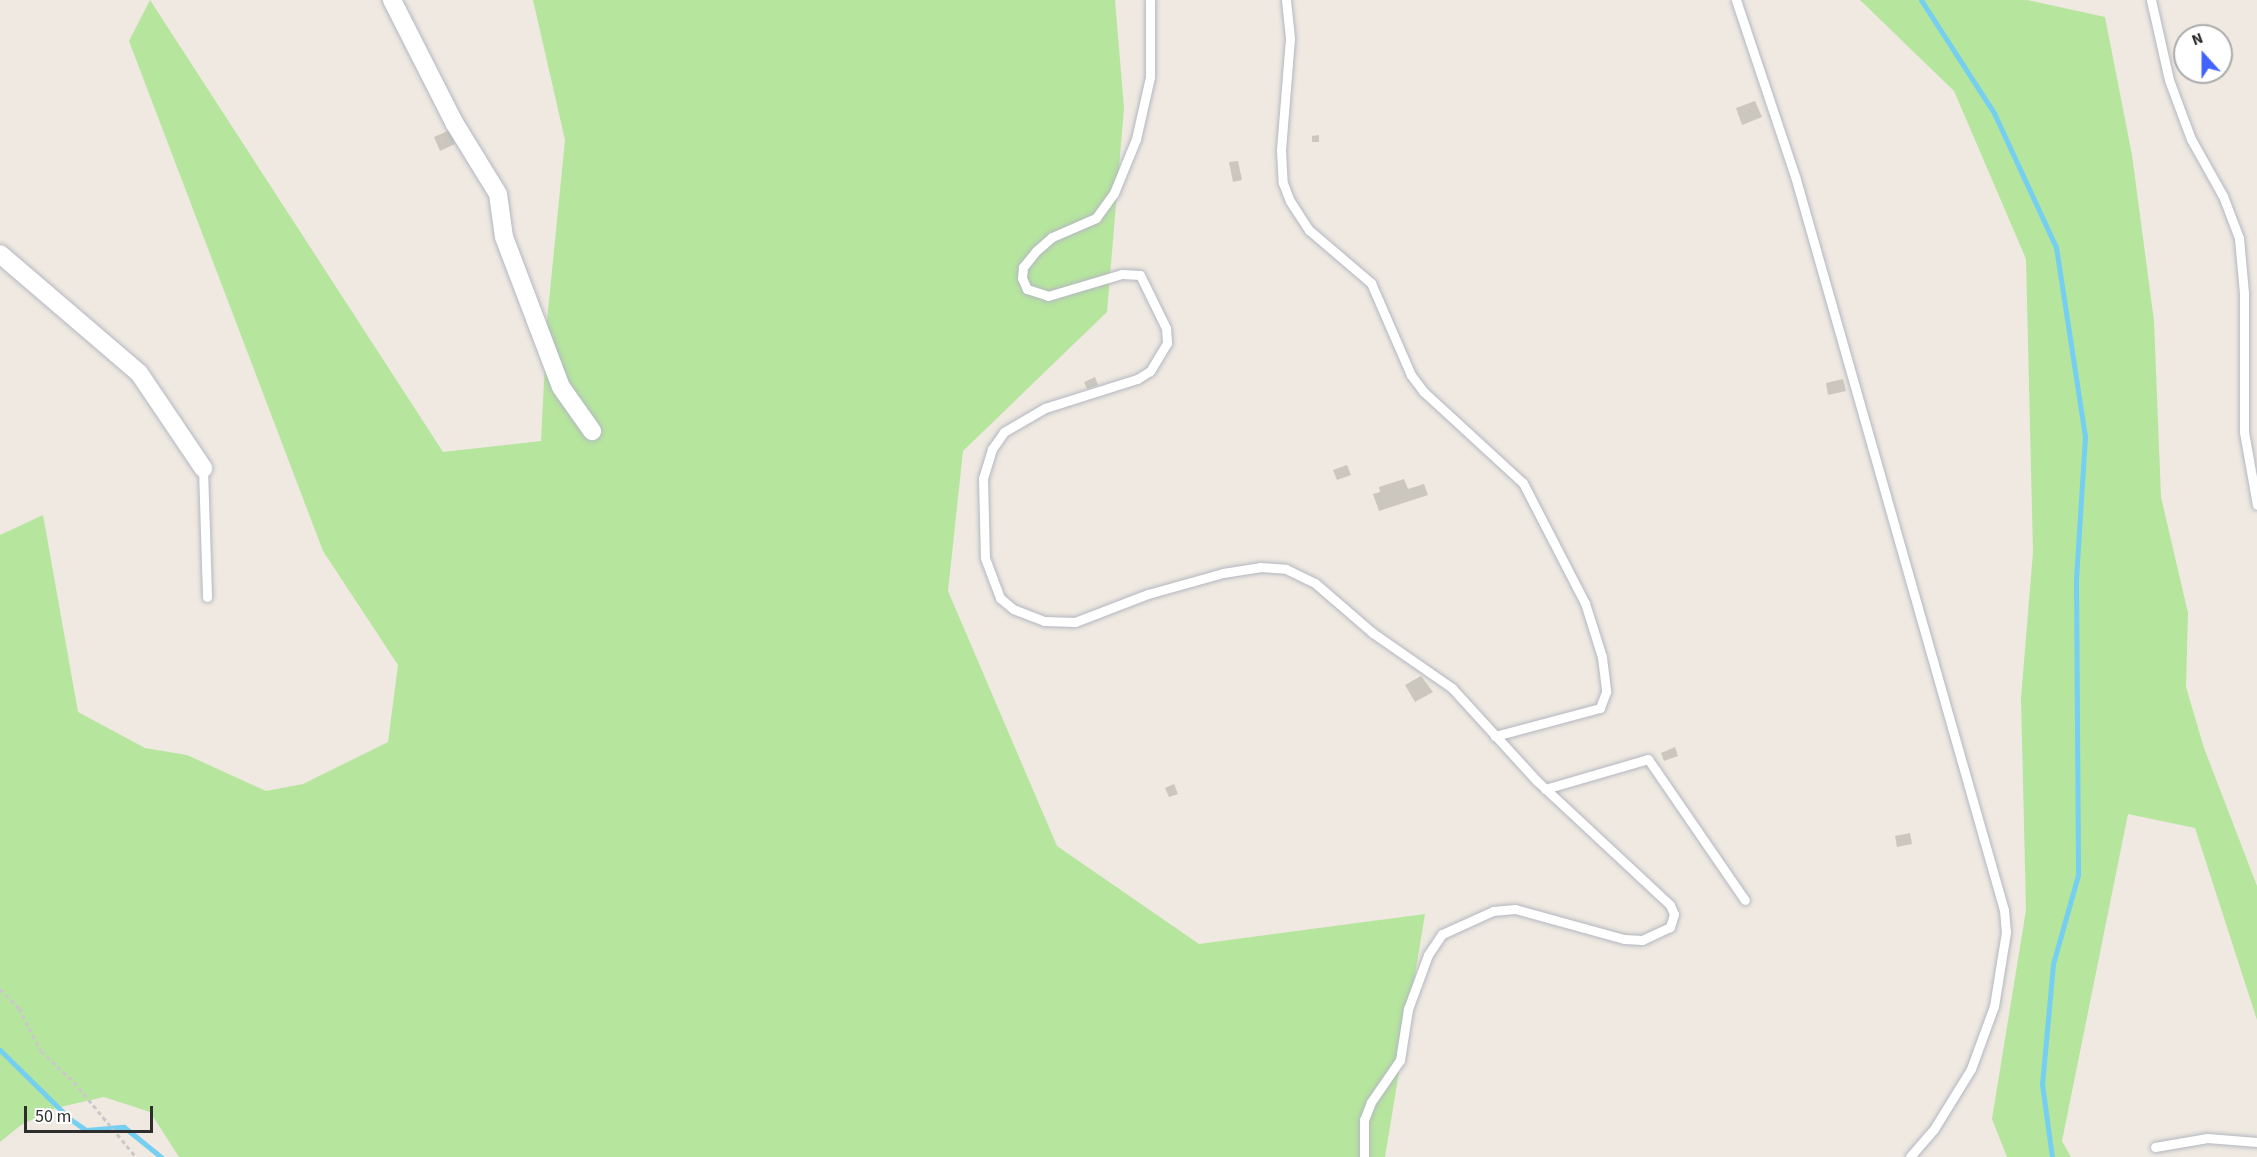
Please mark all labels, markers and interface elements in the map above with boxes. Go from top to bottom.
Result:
north arrow [2173,24,2233,84]
text: N [2188,27,2206,51]
scale bar [27,1094,156,1132]
text: 50 m [35,1104,71,1129]

